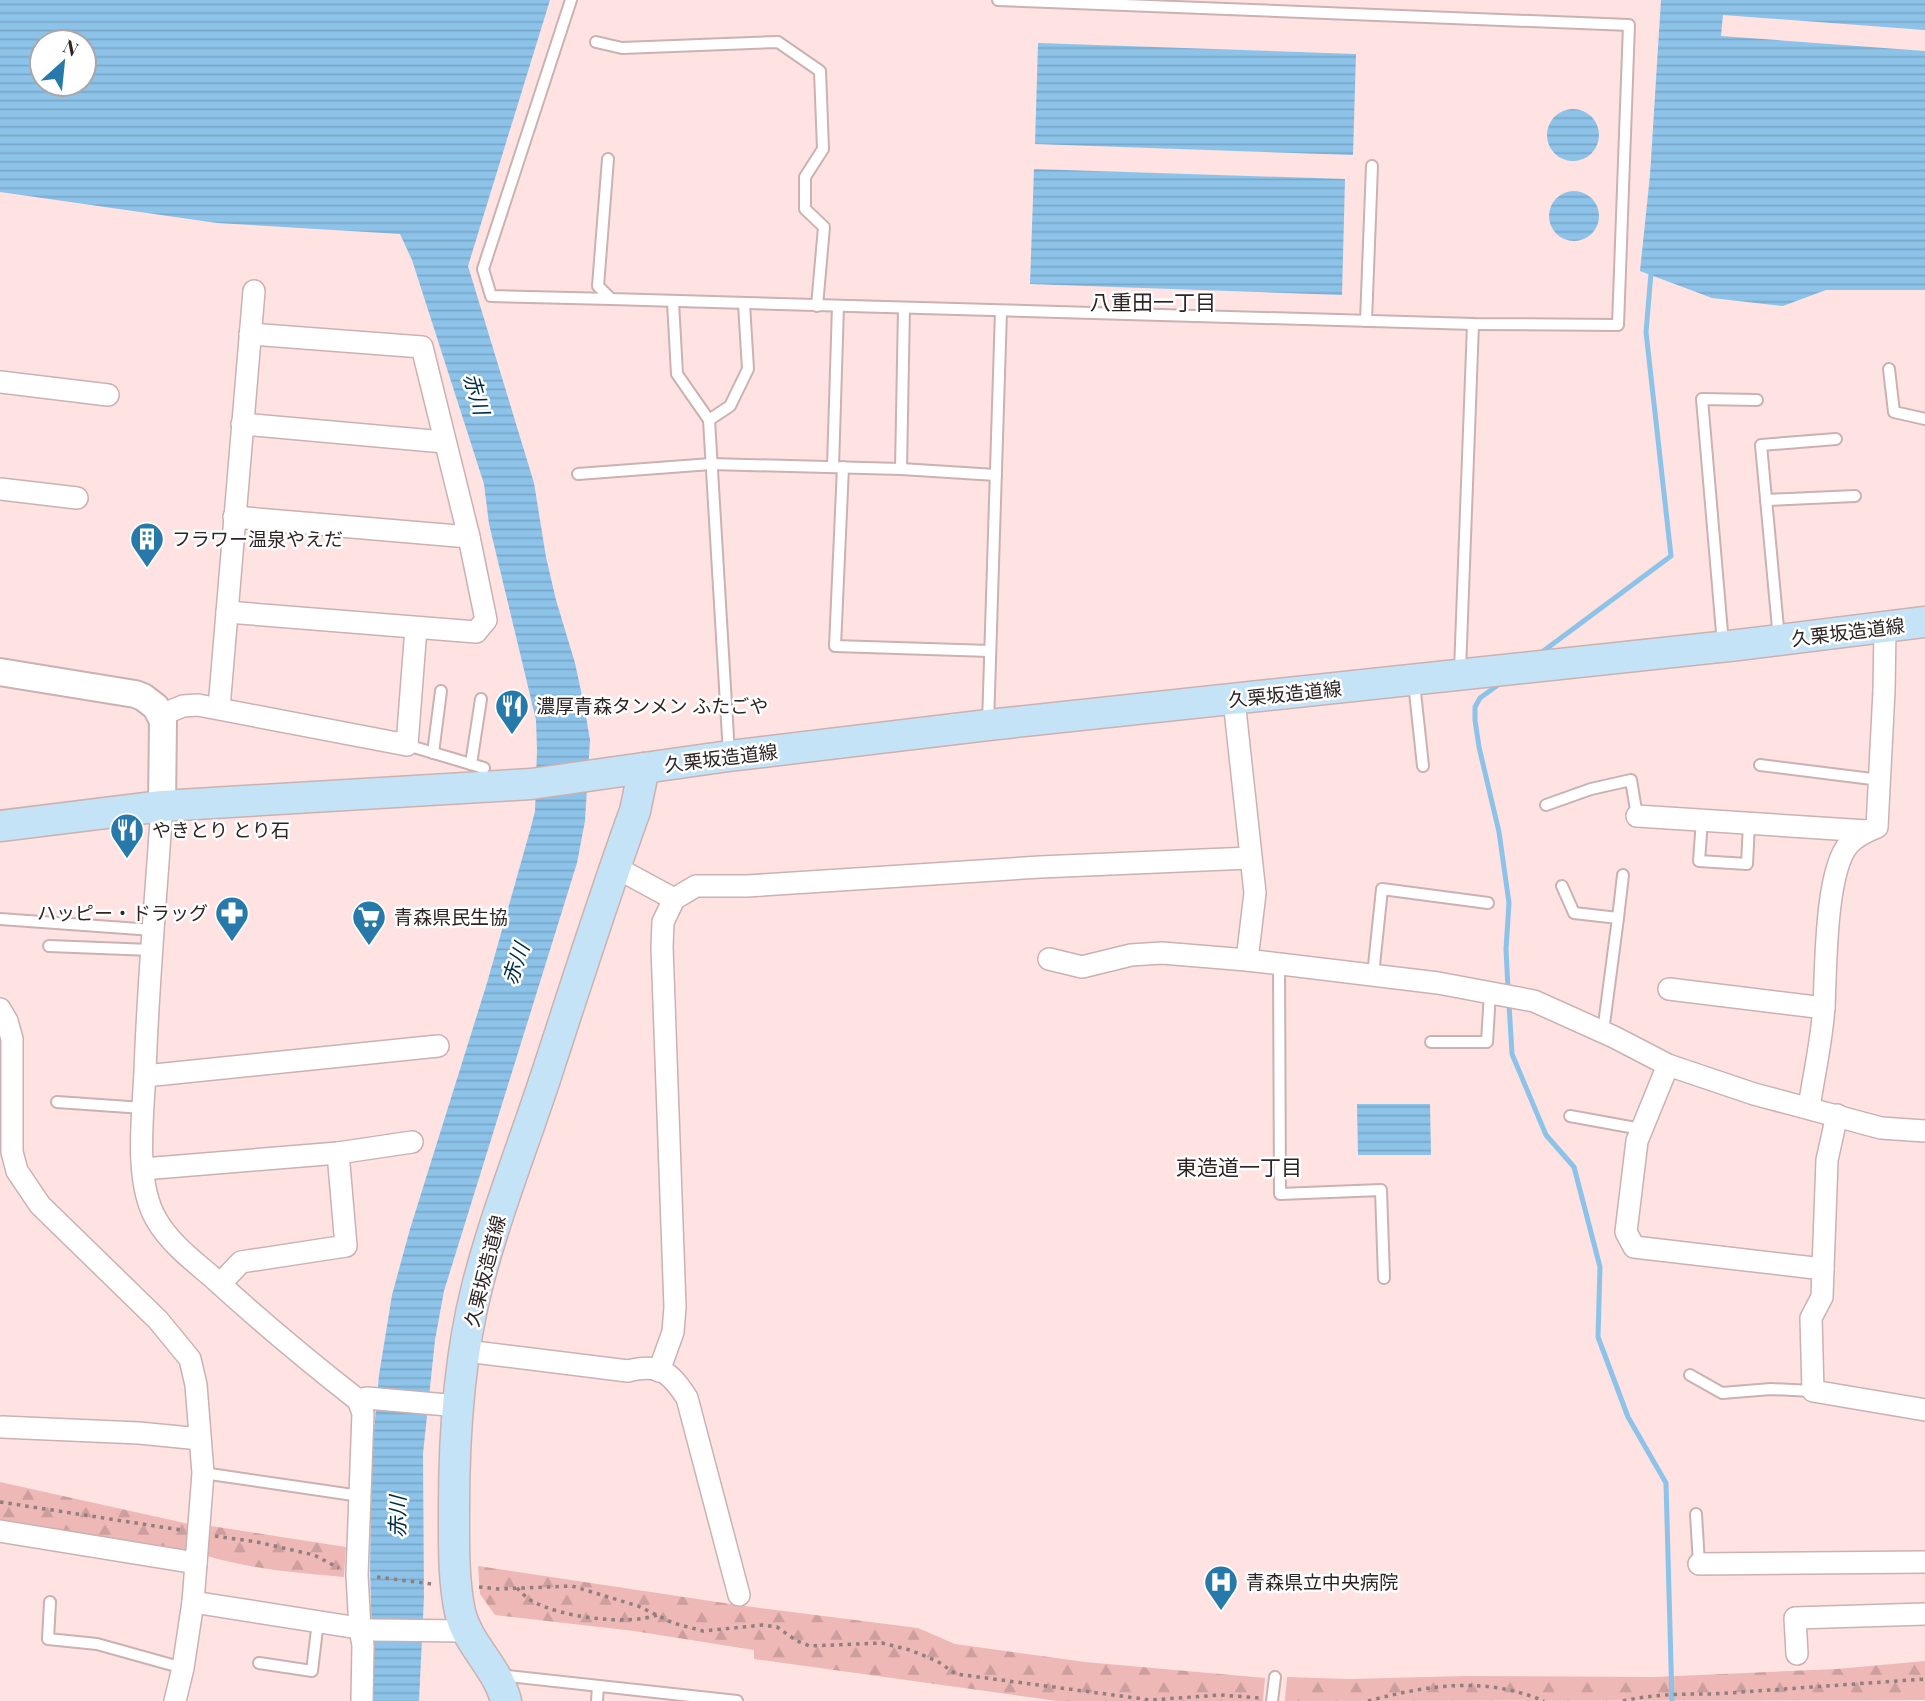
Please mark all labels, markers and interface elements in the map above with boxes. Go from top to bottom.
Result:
north arrow [28,28,98,98]
text: N [59,32,83,62]
district label: 八重田一丁目 [1090,287,1216,315]
water label: 赤川 [459,369,498,419]
building icon: フラワー温泉やえだ [128,520,166,569]
place label: フラワー温泉やえだ [172,525,343,551]
street label: 久栗坂造道線 [1790,611,1906,651]
street label: 久栗坂造道線 [1227,674,1343,712]
restaurant icon: 濃厚青森タンメン ふたごや [493,687,531,736]
place label: 濃厚青森タンメン ふたごや [536,692,768,718]
street label: 久栗坂造道線 [663,737,779,777]
restaurant icon: やきとり とり石 [108,811,146,860]
place label: やきとり とり石 [152,816,290,842]
pharmacy icon: ハッピー・ドラッグ [213,894,251,943]
supermarket icon: 青森県民生協 [350,898,388,947]
place label: ハッピー・ドラッグ [37,899,208,925]
place label: 青森県民生協 [394,903,508,929]
water label: 赤川 [494,937,535,988]
district label: 東造道一丁目 [1176,1152,1302,1180]
street label: 久栗坂造道線 [458,1212,510,1329]
water label: 赤川 [382,1494,410,1538]
hospital icon: 青森県立中央病院 [1202,1563,1240,1612]
place label: 青森県立中央病院 [1246,1568,1398,1594]

